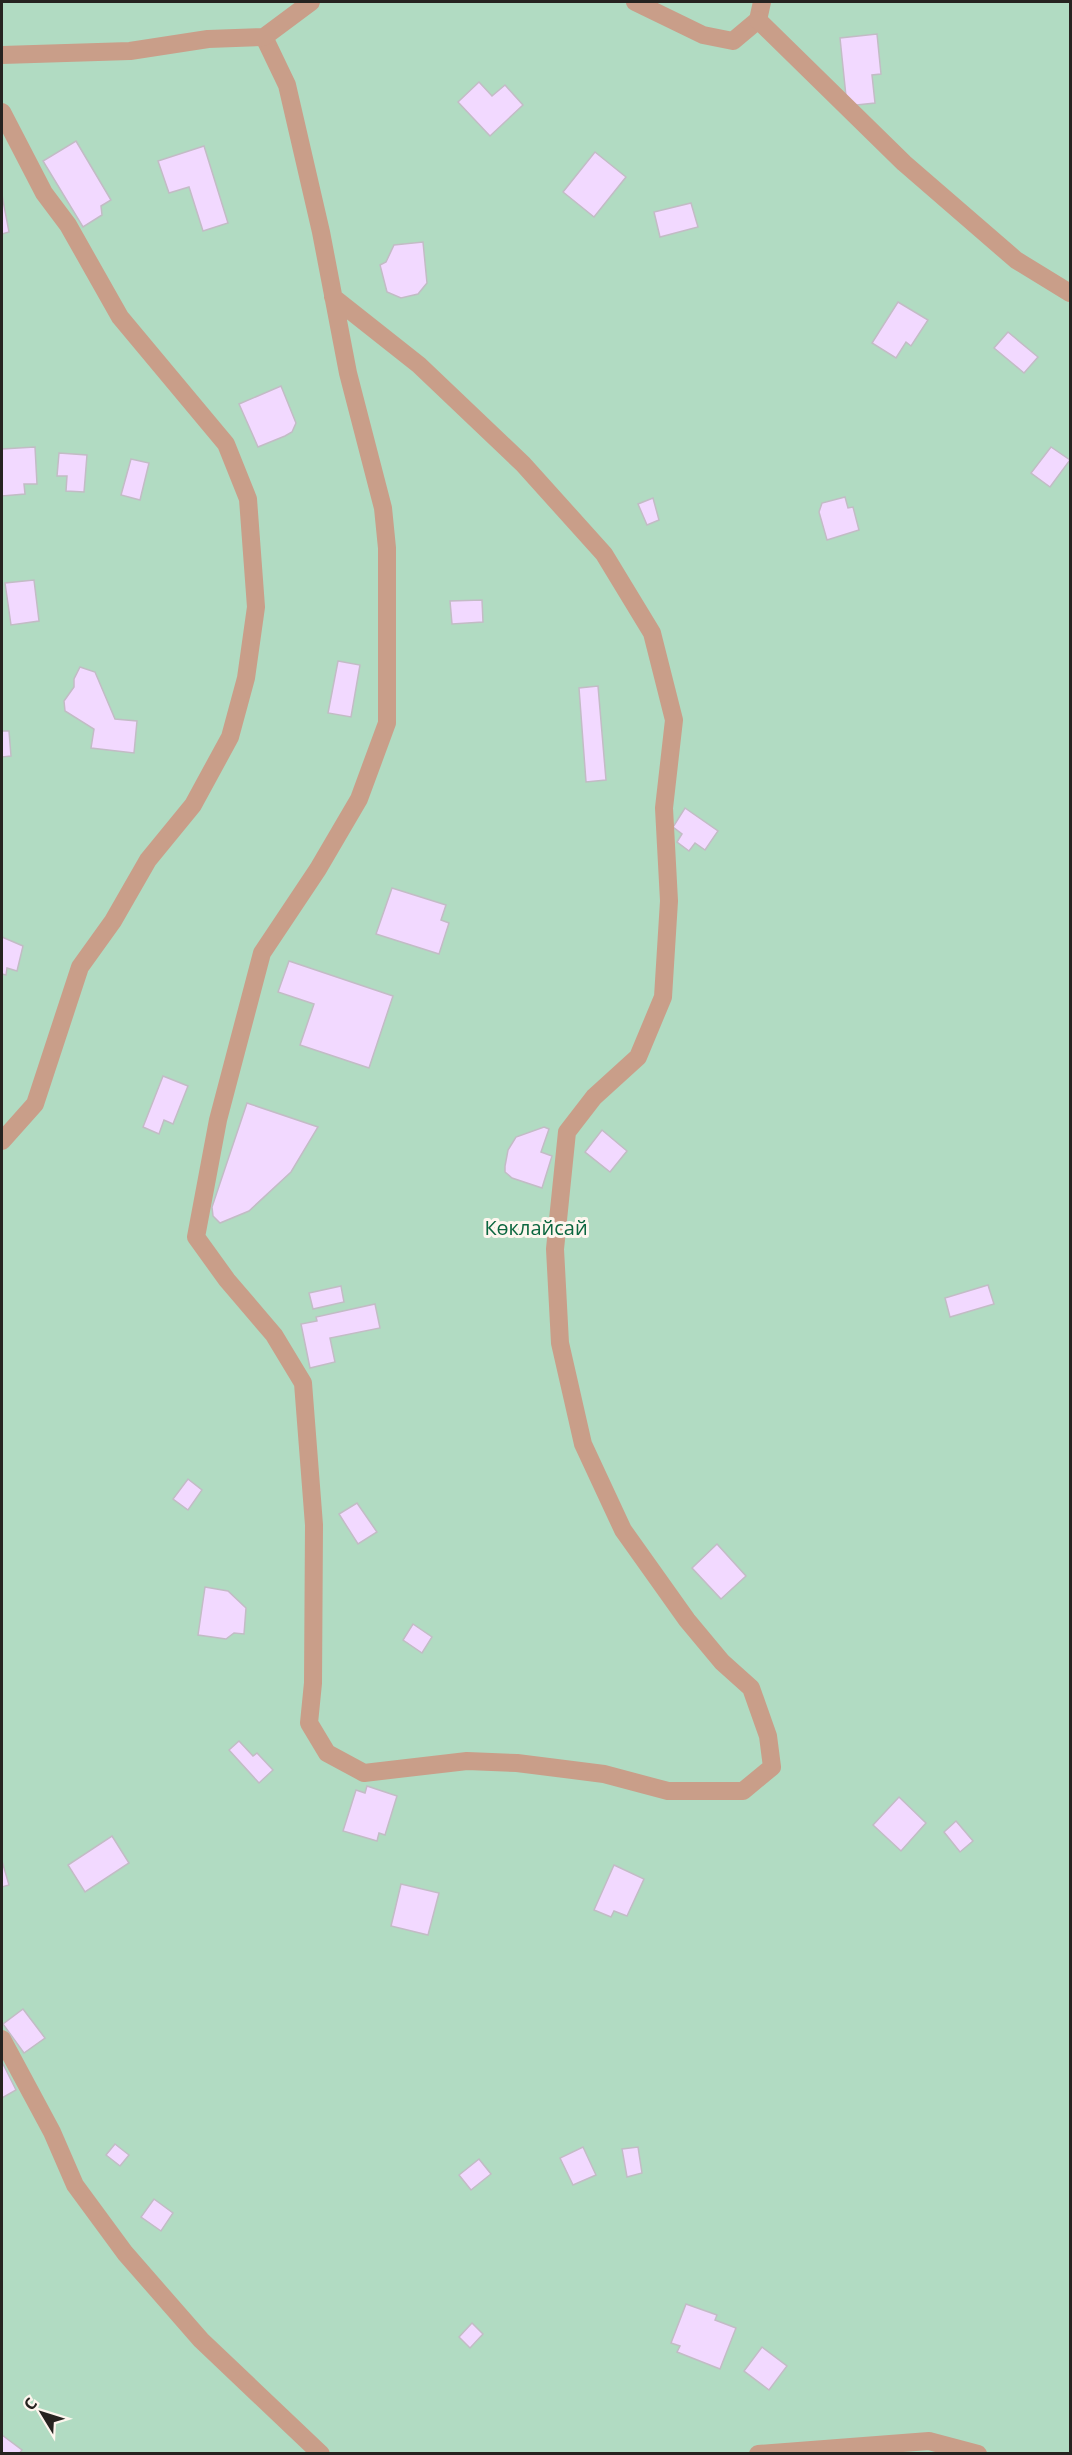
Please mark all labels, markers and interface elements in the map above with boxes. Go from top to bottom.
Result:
park label: Көклайсай [484,1214,588,1241]
north arrow [12,2383,72,2443]
text: С [18,2393,42,2415]

